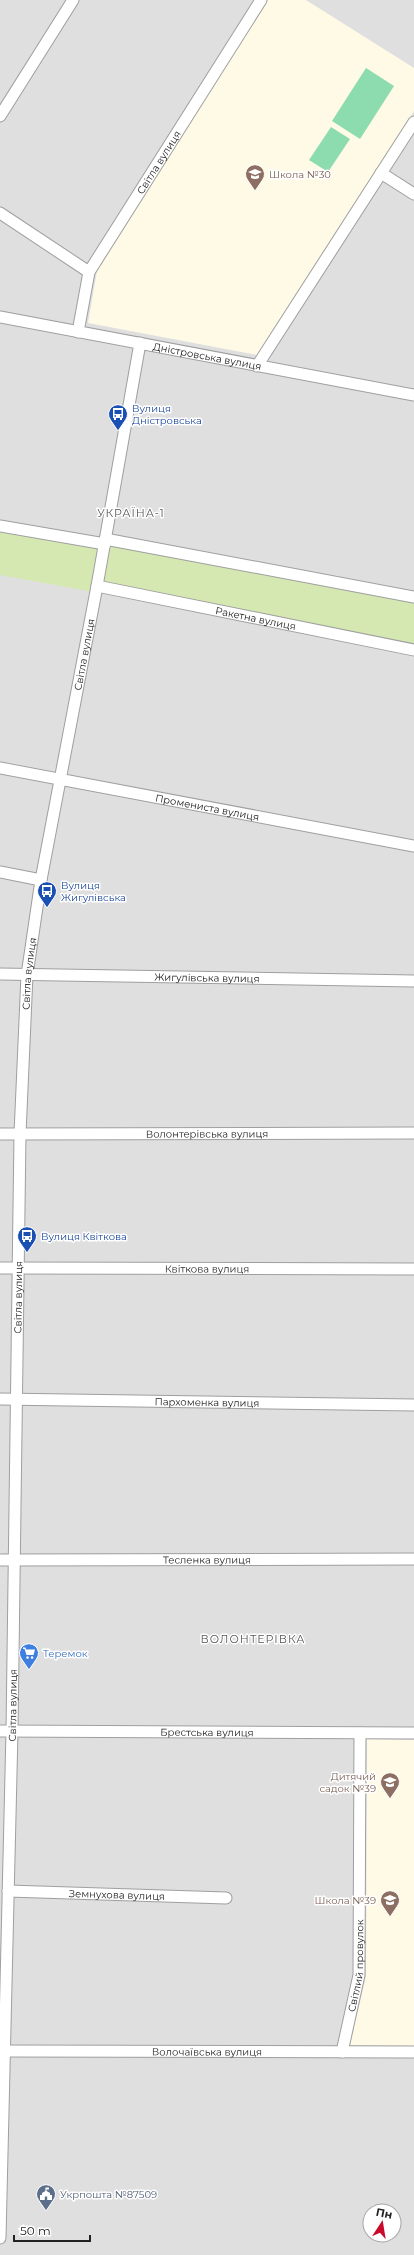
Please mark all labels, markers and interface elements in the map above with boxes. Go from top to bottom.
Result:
street label: Світла вулиця [134,128,184,197]
school or university icon: Школа №30 [244,163,266,191]
place label: Школа №30 [269,168,331,181]
street label: Дністровська вулиця [152,340,263,373]
place label: Вулиця Дністровська [132,402,202,427]
bus stop icon: Вулиця Дністровська [107,403,129,431]
district label: УКРАЇНА-1 [97,506,165,520]
street label: Ракетна вулиця [214,604,297,633]
street label: Світла вулиця [71,618,98,691]
street label: Промениста вулиця [154,791,260,824]
place label: Вулиця Жигулівська [61,879,126,904]
bus stop icon: Вулиця Жигулівська [36,880,58,908]
street label: Світла вулиця [19,936,39,1010]
street label: Жигулівська вулиця [154,971,260,985]
street label: Волонтерівська вулиця [146,1127,268,1141]
bus stop icon: Вулиця Квіткова [16,1225,38,1253]
place label: Вулиця Квіткова [41,1230,127,1243]
street label: Світла вулиця [11,1261,25,1334]
street label: Квіткова вулиця [165,1262,249,1276]
street label: Пархоменка вулиця [154,1395,259,1410]
street label: Тесленка вулиця [163,1553,251,1567]
district label: ВОЛОНТЕРІВКА [200,1632,306,1646]
supermarket icon: Теремок [18,1642,40,1670]
place label: Теремок [43,1647,88,1660]
street label: Світла вулиця [6,1669,20,1742]
street label: Брестська вулиця [160,1726,254,1739]
place label: Дитячий садок №39 [319,1770,376,1795]
school or university icon: Дитячий садок №39 [379,1771,401,1799]
street label: Земнухова вулиця [69,1887,165,1903]
school or university icon: Школа №39 [379,1889,401,1917]
place label: Школа №39 [315,1894,376,1907]
street label: Світлий провулок [345,1919,367,2013]
street label: Волочаївська вулиця [152,2045,262,2059]
public building icon: Укрпошта №87509 [35,2183,57,2211]
place label: Укрпошта №87509 [60,2188,157,2201]
north arrow [362,2203,402,2243]
text: Пн [375,2205,394,2222]
scale bar [14,2217,90,2243]
text: 50 m [20,2223,51,2238]

